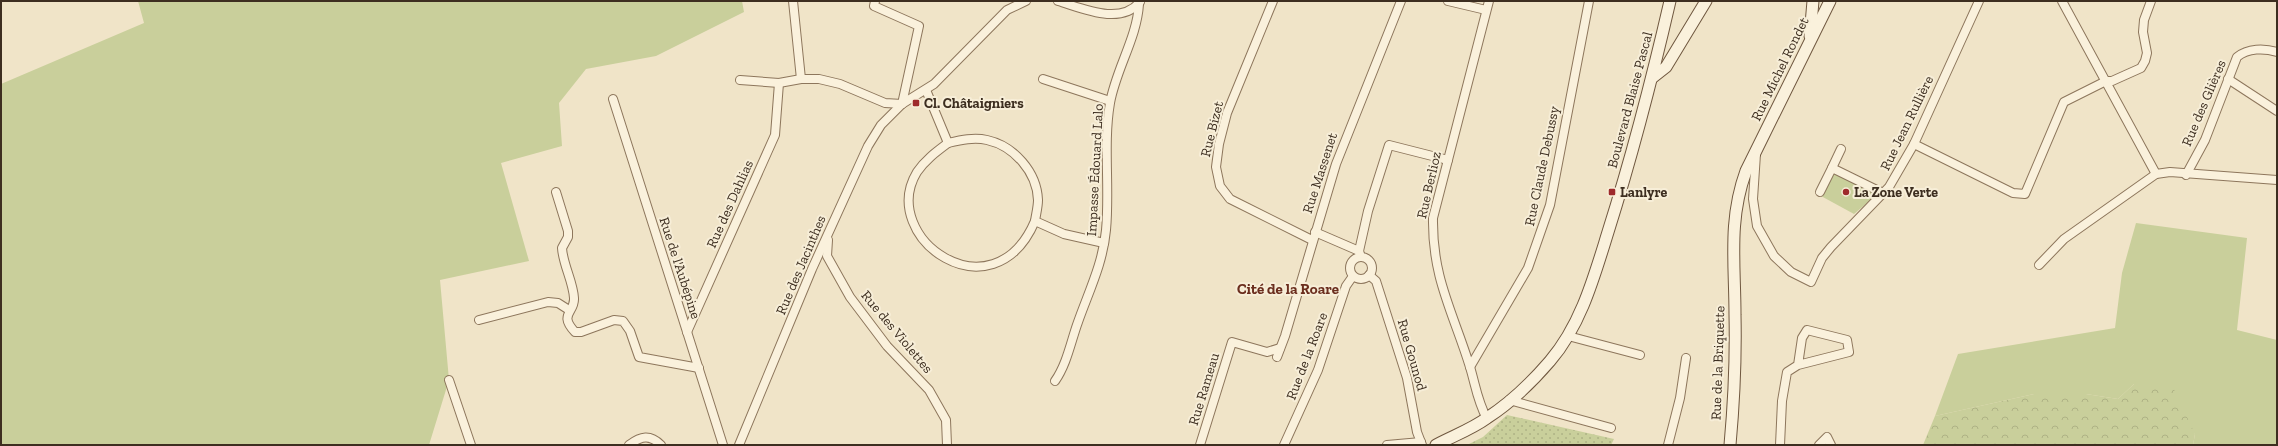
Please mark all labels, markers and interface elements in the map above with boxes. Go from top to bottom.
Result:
street label: Rue Michel Rondet [1747,14,1813,124]
street label: Boulevard Blaise Pascal [1604,30,1656,170]
street label: Rue des Glières [2178,57,2230,149]
street label: Rue Jean Rullière [1877,72,1937,173]
place label: Cl. Châtaigniers [924,95,1024,112]
marker: Cl. Châtaigniers [911,98,921,108]
street label: Rue Bizet [1197,99,1227,159]
street label: Impasse Édouard Lalo [1083,103,1107,237]
street label: Rue Claude Debussy [1521,104,1563,228]
street label: Rue Massenet [1299,130,1341,216]
street label: Rue Berlioz [1413,149,1445,220]
street label: Rue des Dahlias [703,157,757,251]
place label: Lanlyre [1620,184,1668,201]
place label: La Zone Verte [1854,184,1938,201]
marker: Lanlyre [1607,187,1617,197]
marker: La Zone Verte [1841,187,1851,197]
street label: Rue des Jacinthes [772,213,830,317]
street label: Rue de l'Aubépine [656,215,705,321]
district label: Cité de la Roare [1237,280,1339,298]
street label: Rue des Violettes [857,287,937,377]
street label: Rue de la Briquette [1708,305,1729,421]
street label: Rue de la Roare [1283,310,1332,402]
street label: Rue Gounod [1394,317,1430,393]
street label: Rue Rameau [1185,351,1223,427]

